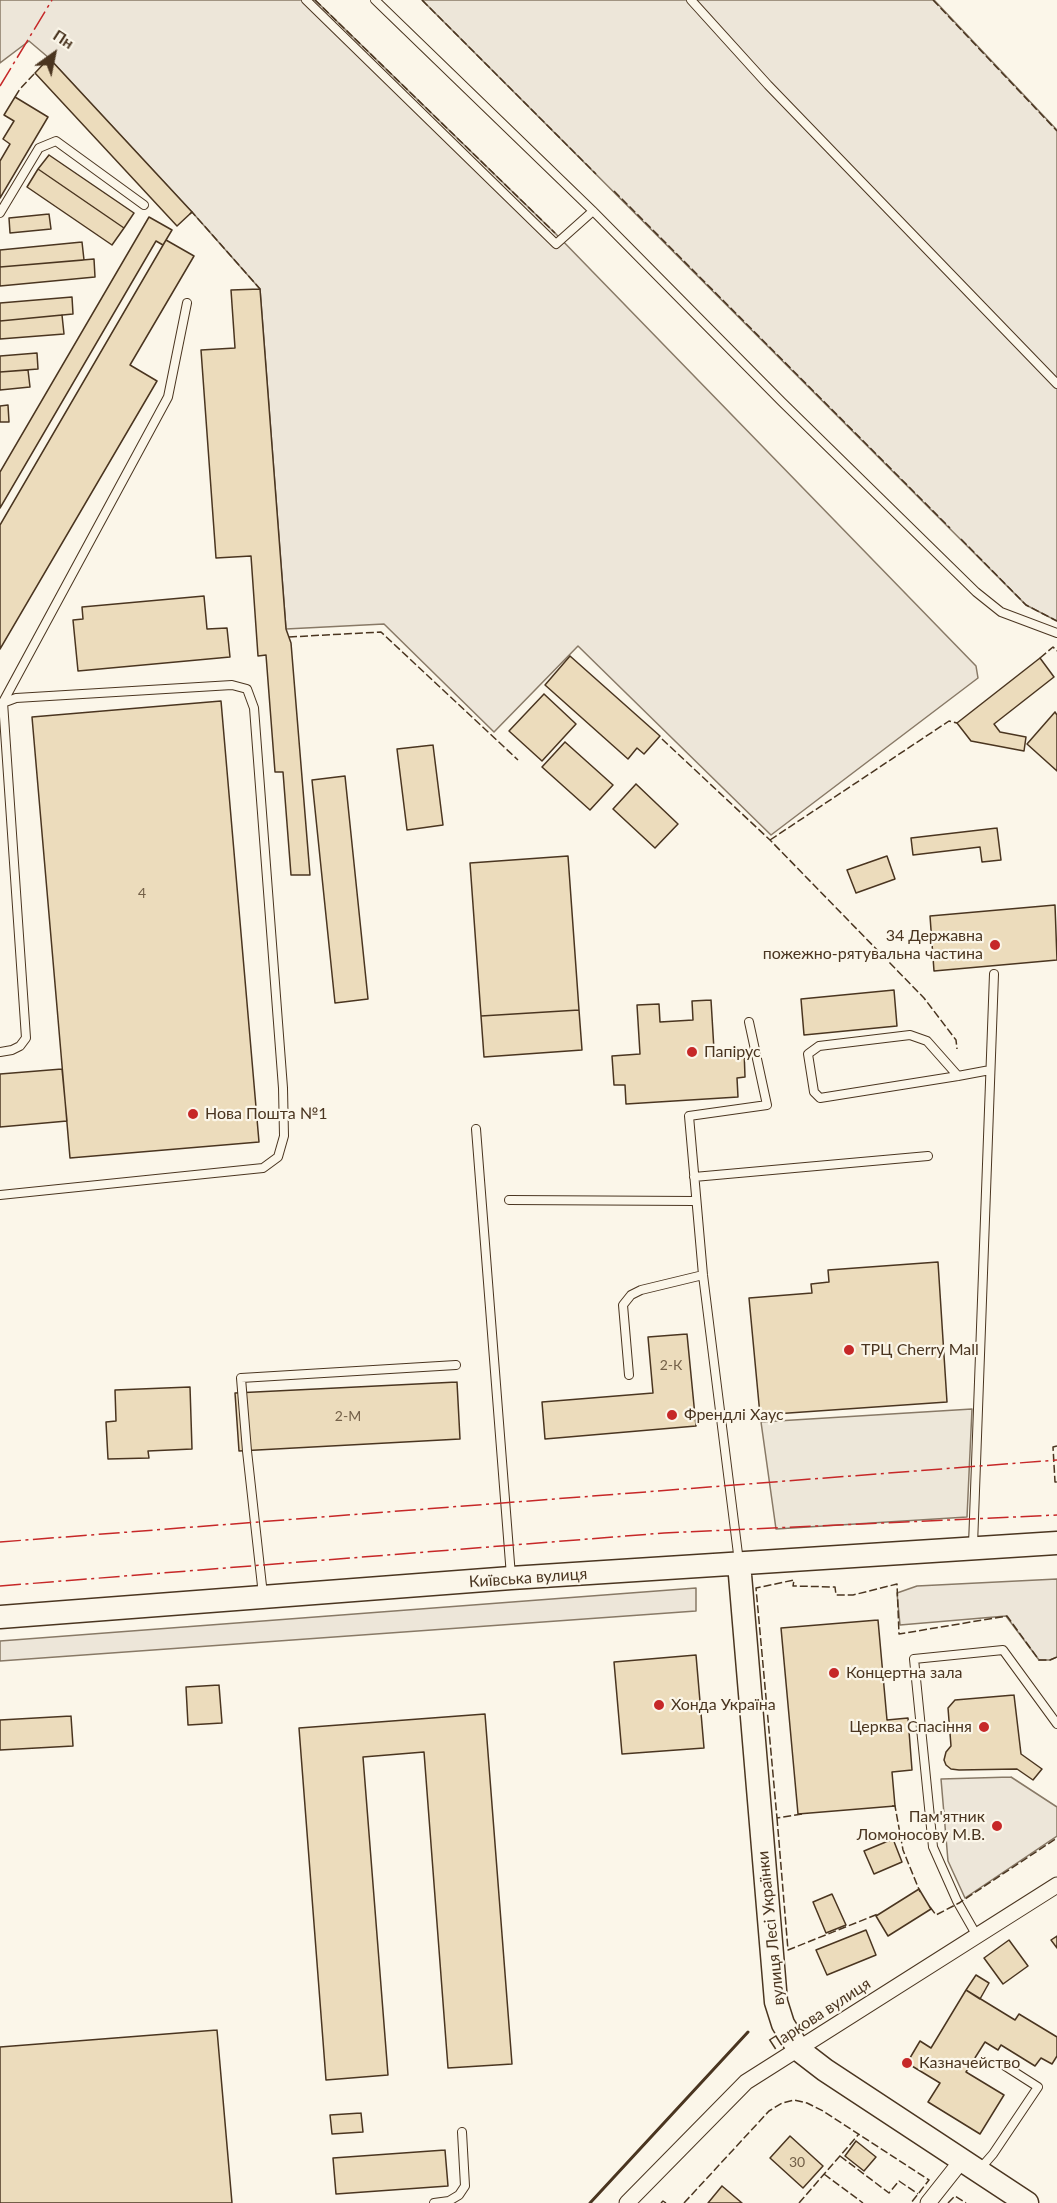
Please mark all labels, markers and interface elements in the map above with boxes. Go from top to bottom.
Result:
north arrow [24,24,84,84]
text: Пн [50,25,78,52]
house number: 4 [138,885,146,901]
place label: 34 Державна пожежно-рятувальна частина [763,926,983,964]
marker: 34 Державна пожежно-рятувальна частина [988,938,1002,952]
place label: Папірус [704,1042,761,1062]
marker: Папірус [685,1045,699,1059]
place label: Нова Пошта №1 [205,1104,328,1124]
marker: Нова Пошта №1 [186,1107,200,1121]
place label: ТРЦ Cherry Mall [861,1340,979,1360]
marker: ТРЦ Cherry Mall [842,1343,856,1357]
house number: 2-К [660,1357,682,1373]
place label: Френдлі Хаус [684,1405,784,1425]
house number: 2-М [335,1408,361,1424]
marker: Френдлі Хаус [665,1408,679,1422]
street label: Київська вулиця [468,1564,588,1592]
place label: Концертна зала [846,1663,963,1683]
marker: Концертна зала [827,1666,841,1680]
place label: Хонда Україна [671,1695,776,1715]
marker: Хонда Україна [652,1698,666,1712]
place label: Церква Спасіння [849,1717,972,1737]
marker: Церква Спасіння [977,1720,991,1734]
place label: Пам'ятник Ломоносову М.В. [857,1807,985,1845]
marker: Пам'ятник Ломоносову М.В. [990,1819,1004,1833]
street label: вулиця Лесі Українки [753,1850,789,2006]
street label: Паркова вулиця [766,1974,874,2054]
place label: Казначейство [919,2053,1020,2073]
marker: Казначейство [900,2056,914,2070]
house number: 30 [789,2154,805,2170]

